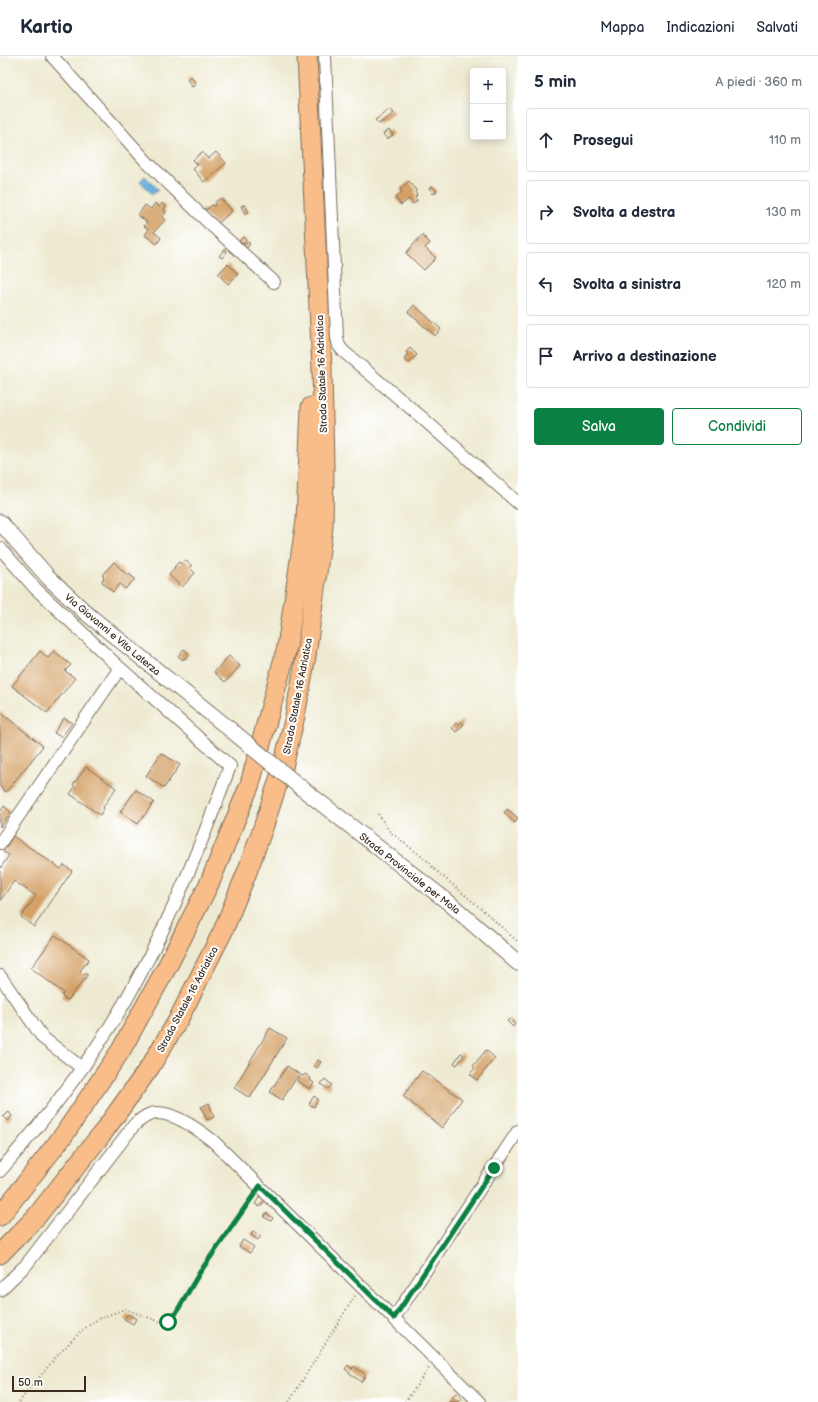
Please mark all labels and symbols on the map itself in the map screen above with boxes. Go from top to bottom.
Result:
street label: Strada Statale 16 Adriatica [314,314,330,433]
street label: Via Giovanni e Vito Laterza [62,591,163,678]
street label: Strada Statale 16 Adriatica [281,637,315,755]
street label: Strada Provinciale per Mola [357,831,462,917]
street label: Strada Statale 16 Adriatica [155,944,221,1054]
route end [485,1159,503,1177]
route start [159,1313,177,1331]
scale bar [12,1374,86,1393]

